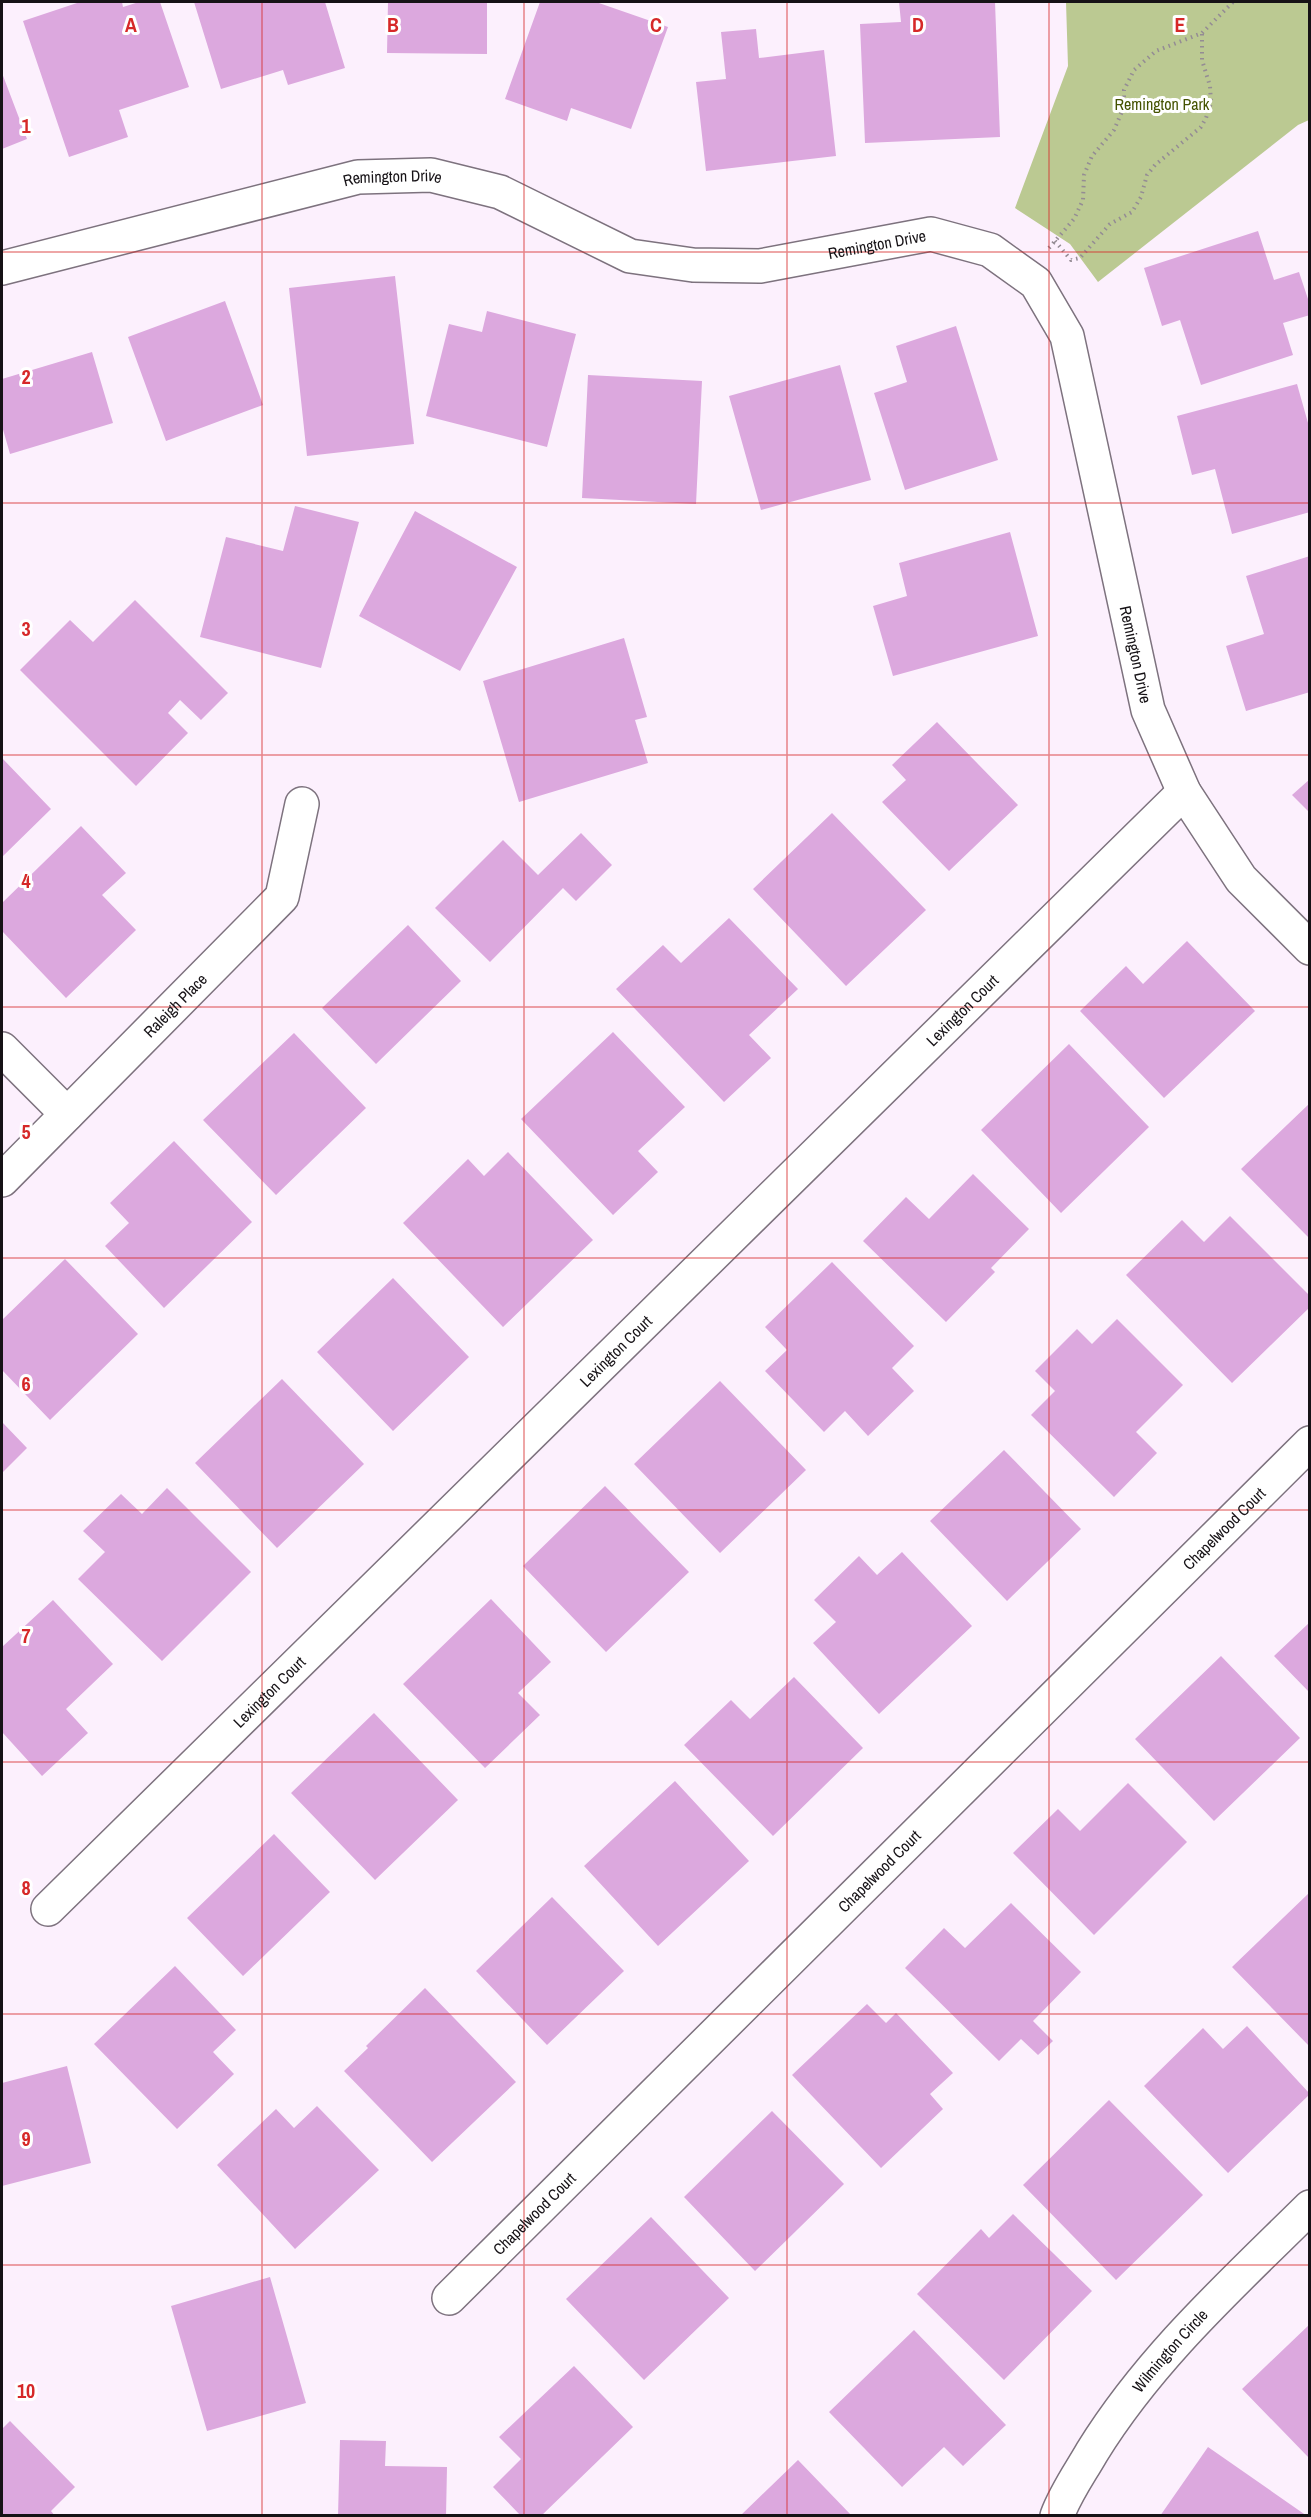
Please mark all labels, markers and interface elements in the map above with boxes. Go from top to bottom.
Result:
text: A [125,11,137,38]
text: B [387,11,399,38]
text: C [650,11,662,38]
text: D [912,11,924,38]
text: E [1175,11,1186,38]
park label: Remington Park [1115,93,1210,115]
text: 1 [21,112,31,139]
street label: Remington Drive [341,164,444,191]
street label: Remington Drive [826,224,928,264]
text: 2 [21,363,31,390]
street label: Remington Drive [1115,604,1157,705]
text: 3 [21,615,31,642]
text: 4 [21,867,31,894]
street label: Raleigh Place [138,968,212,1042]
street label: Lexington Court [921,969,1003,1051]
text: 5 [21,1118,31,1145]
street label: Lexington Court [575,1310,657,1392]
text: 6 [21,1370,31,1397]
street label: Chapelwood Court [1178,1482,1270,1575]
text: 7 [21,1622,31,1649]
street label: Lexington Court [228,1651,310,1732]
street label: Chapelwood Court [833,1825,926,1917]
text: 8 [21,1874,31,1901]
text: 9 [21,2125,31,2152]
street label: Chapelwood Court [488,2167,581,2260]
street label: Wilmington Circle [1127,2304,1212,2397]
text: 10 [17,2377,35,2404]

